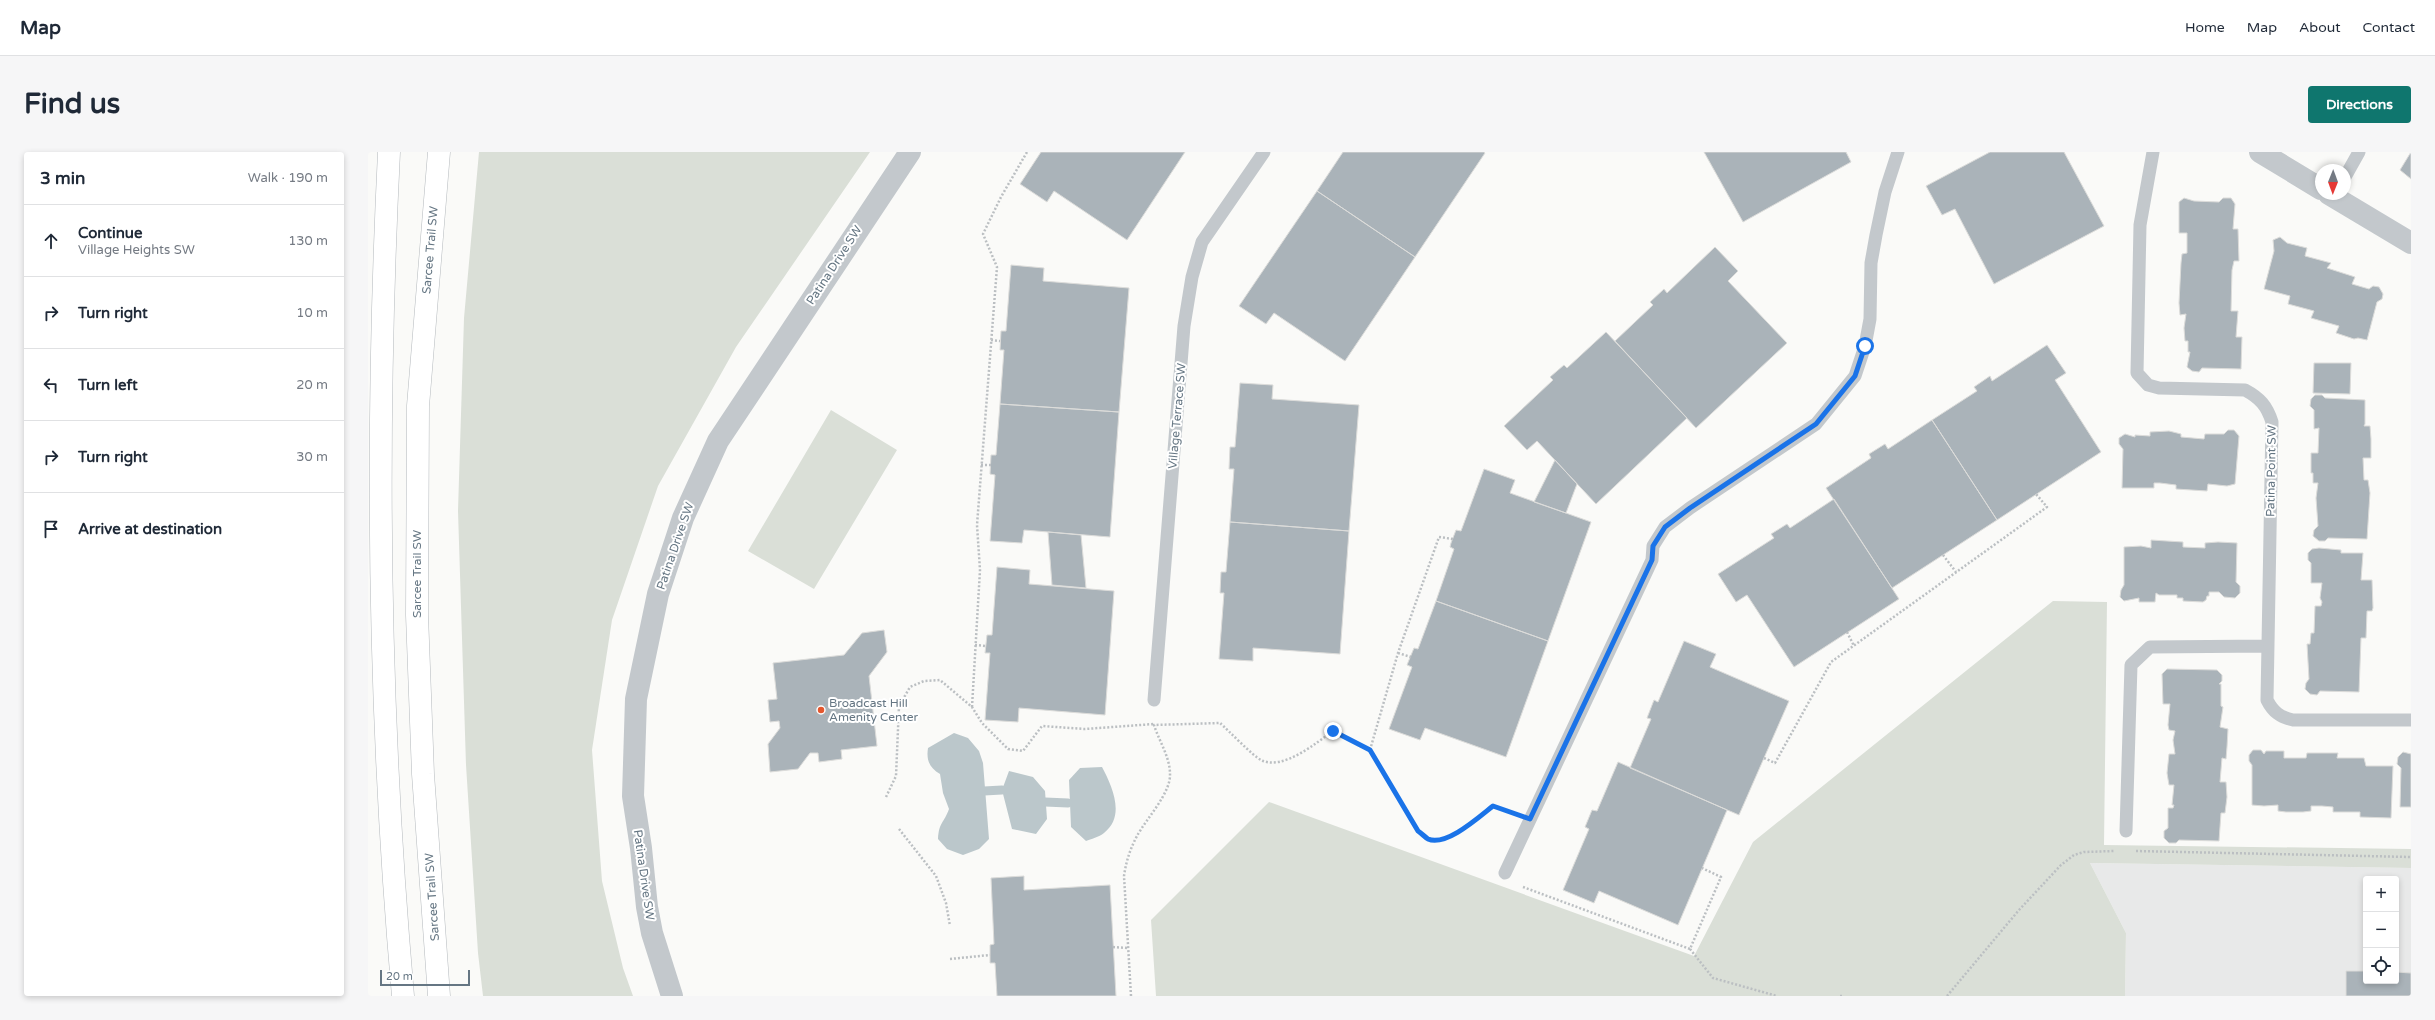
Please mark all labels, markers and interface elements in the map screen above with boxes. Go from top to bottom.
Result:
text: Map [20,17,61,39]
text: Home [2185,19,2225,36]
text: Map [2247,19,2277,36]
text: About [2299,19,2341,36]
text: Contact [2363,19,2415,36]
button: Directions [2308,86,2411,123]
text: Find us [24,87,120,121]
north arrow [2315,164,2351,200]
text: 3 min [40,168,85,189]
text: Walk · 190 m [248,170,328,186]
street label: Sarcee Trail SW [419,205,441,295]
street label: Patina Drive SW [803,223,865,307]
text: Continue [78,224,142,242]
icon: ahead [40,230,62,252]
text: 130 m [288,233,328,249]
text: Village Heights SW [78,242,195,258]
icon: right [40,302,62,324]
text: Turn right [78,304,148,322]
text: 10 m [296,305,328,321]
route start [1856,337,1874,355]
street label: Village Terrace SW [1165,362,1189,470]
icon: left [40,374,62,396]
text: Turn left [78,376,138,394]
text: 20 m [296,377,328,393]
street label: Patina Point SW [2263,425,2279,517]
icon: right [40,446,62,468]
text: Turn right [78,448,148,466]
text: 30 m [296,449,328,465]
street label: Patina Drive SW [654,501,696,591]
icon: arrive [40,518,62,540]
text: Arrive at destination [78,520,222,538]
street label: Sarcee Trail SW [410,530,424,618]
place label: Broadcast Hill Amenity Center [829,696,918,724]
marker: Broadcast Hill Amenity Center [816,705,826,715]
route end [1324,722,1342,740]
street label: Patina Drive SW [631,829,657,921]
street label: Sarcee Trail SW [422,853,442,941]
map controls [2363,876,2399,984]
button: + [2363,876,2399,912]
button: − [2363,912,2399,948]
button: locate [2363,948,2399,984]
scale bar [380,968,470,987]
text: 20 m [386,970,413,983]

